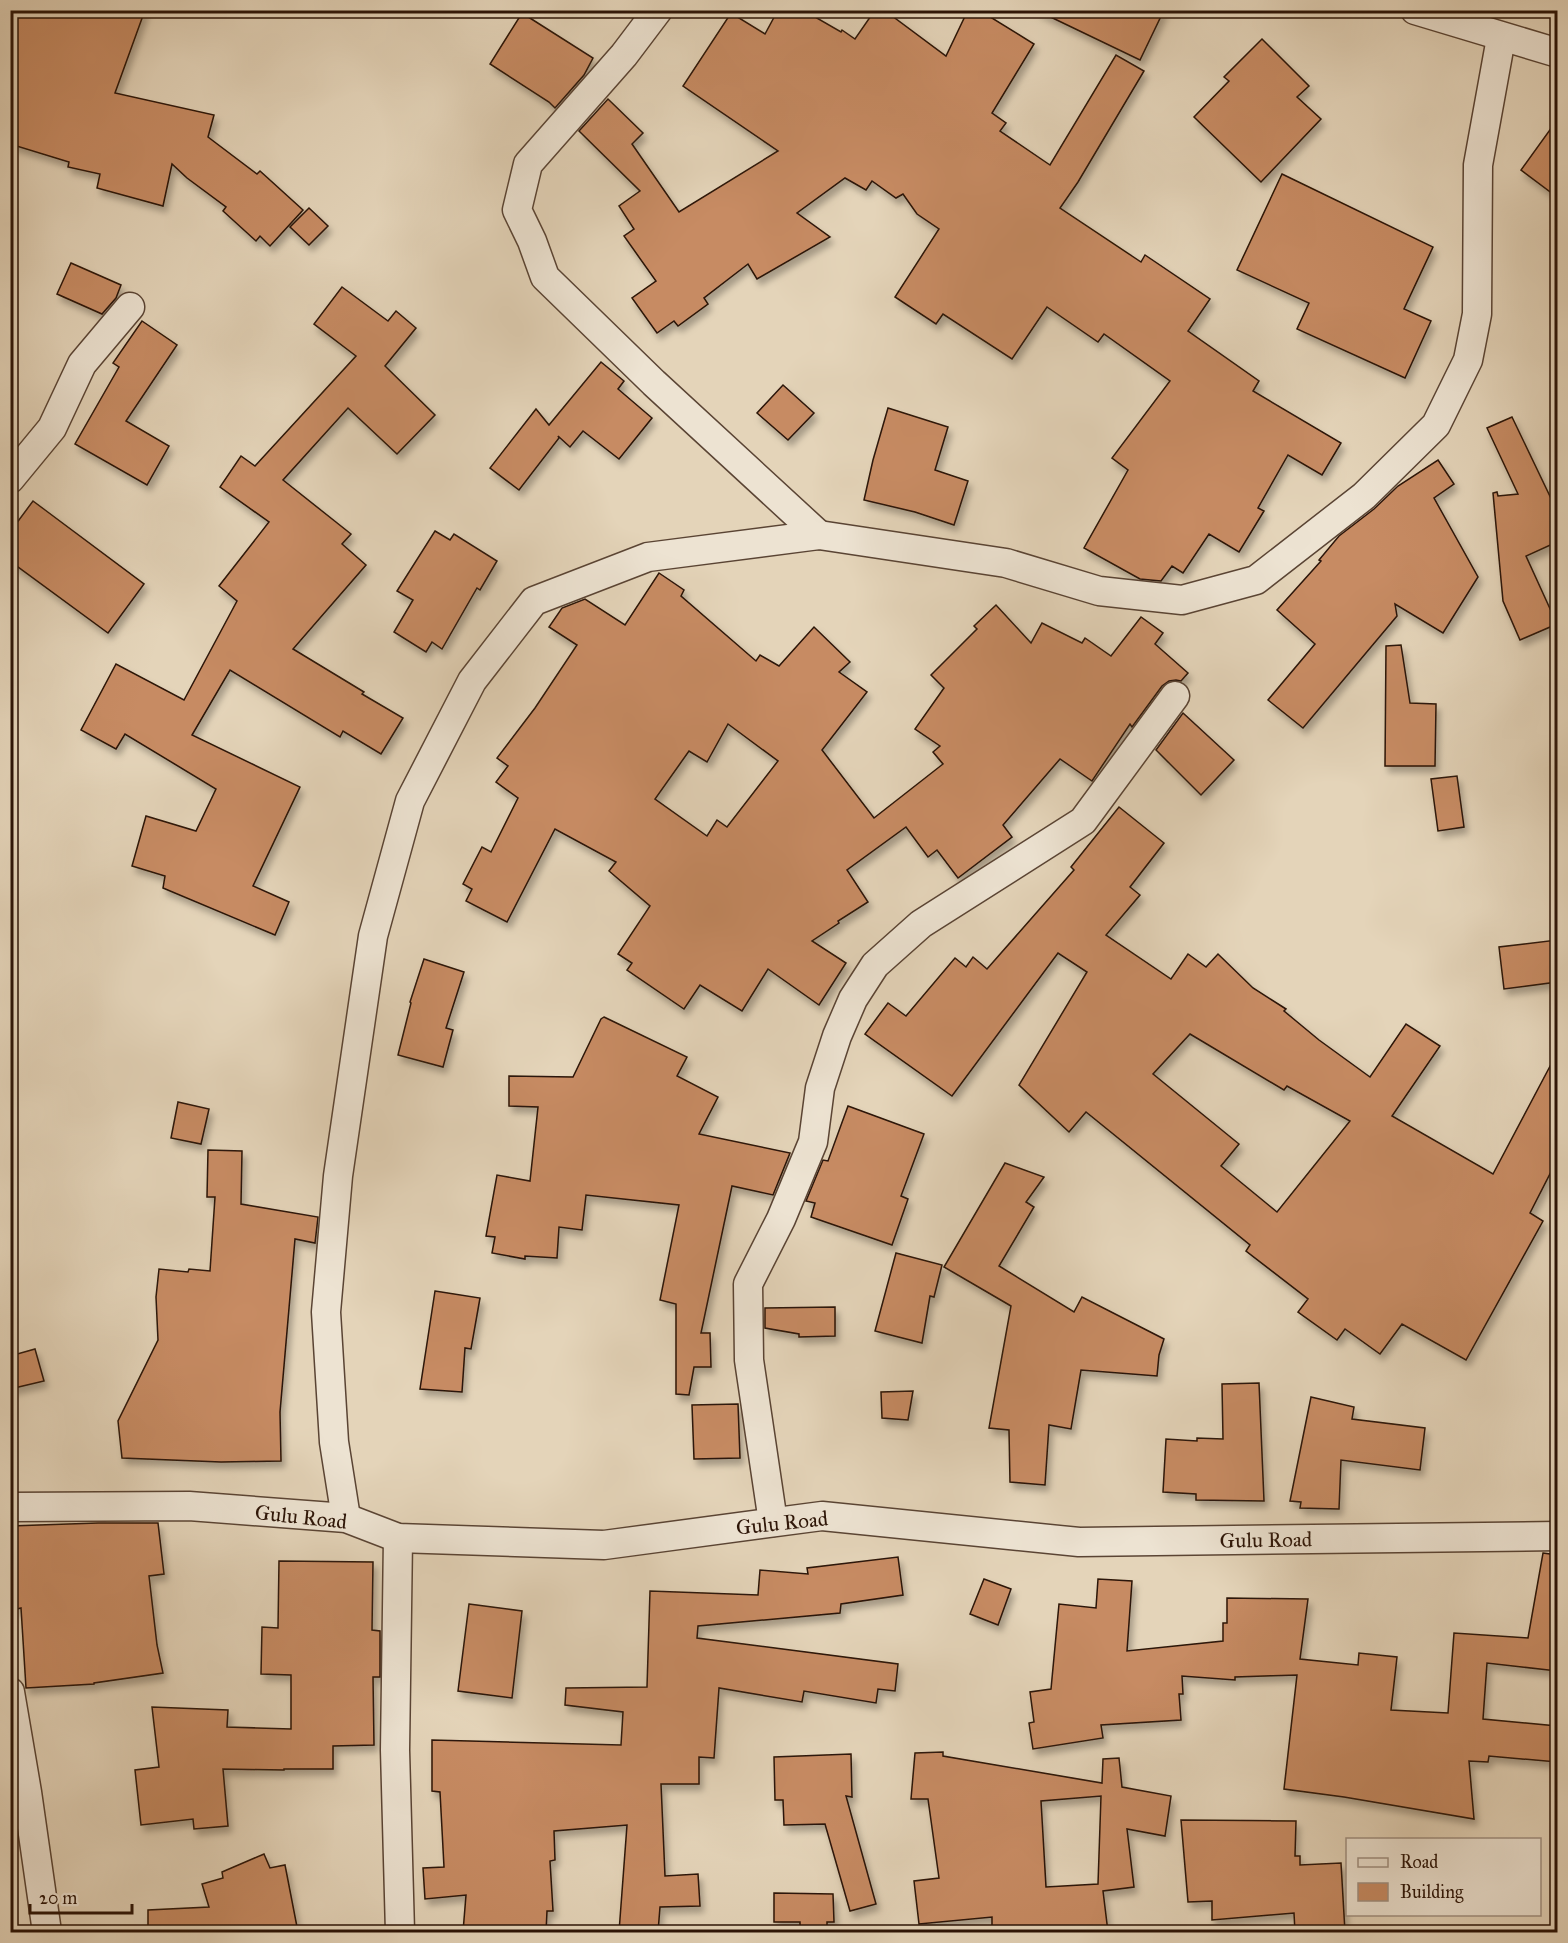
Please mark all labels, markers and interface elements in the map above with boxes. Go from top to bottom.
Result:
street label: Gulu Road [254,1499,349,1535]
street label: Gulu Road [735,1505,830,1541]
street label: Gulu Road [1219,1526,1313,1554]
legend [1346,1838,1541,1916]
text: Road [1400,1851,1438,1873]
scale bar [30,1877,132,1915]
text: Building [1400,1881,1464,1904]
text: 20 m [39,1887,77,1909]

